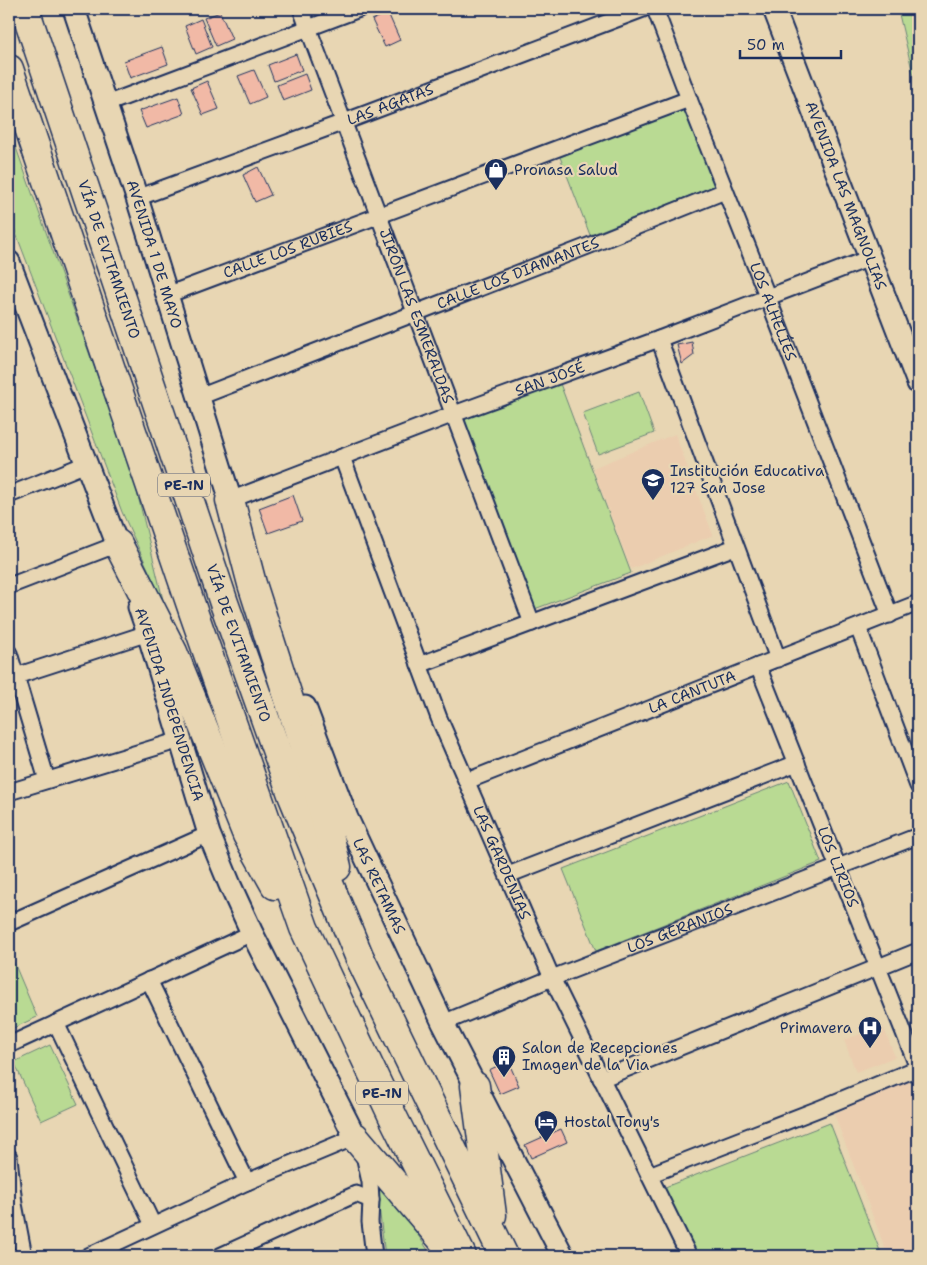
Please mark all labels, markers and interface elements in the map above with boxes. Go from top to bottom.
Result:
scale bar [740,28,841,60]
text: 50 m [747,35,785,55]
street label: LAS ÁGATAS [344,79,436,130]
street label: AVENIDA LAS MAGNOLIAS [800,98,891,293]
shop icon: Pronasa Salud [483,157,509,191]
place label: Pronasa Salud [514,160,618,180]
street label: VÍA DE EVITAMIENTO [73,177,145,341]
street label: AVENIDA 1 DE MAYO [122,177,187,331]
street label: CALLE LOS RUBÍES [220,216,355,283]
street label: JIRÓN LAS ESMERALDAS [374,226,458,406]
street label: CALLE LOS DIAMANTES [434,233,602,314]
street label: LOS ALHELÍES [745,260,801,364]
street label: SAN JOSÉ [512,356,588,401]
place label: Institución Educativa 127 San Jose [670,461,825,498]
school or university icon: Institución Educativa 127 San Jose [640,467,666,501]
road number: PE-1N [158,474,210,496]
street label: VÍA DE EVITAMIENTO [202,561,276,725]
street label: AVENIDA INDEPENDENCIA [130,605,208,804]
street label: LA CANTUTA [645,666,739,718]
street label: LAS GARDENIAS [468,802,535,923]
street label: LOS LIRIOS [813,824,863,910]
street label: LAS RETAMAS [348,835,410,937]
street label: LOS GERANIOS [624,899,735,958]
hospital icon: Primavera [857,1015,883,1049]
place label: Primavera [780,1018,853,1038]
place label: Salon de Recepciones Imagen de la Via [522,1038,678,1075]
building icon: Salon de Recepciones Imagen de la Via [491,1044,517,1078]
road number: PE-1N [356,1082,408,1104]
hotel icon: Hostal Tony's [533,1109,559,1143]
place label: Hostal Tony's [564,1112,660,1132]

